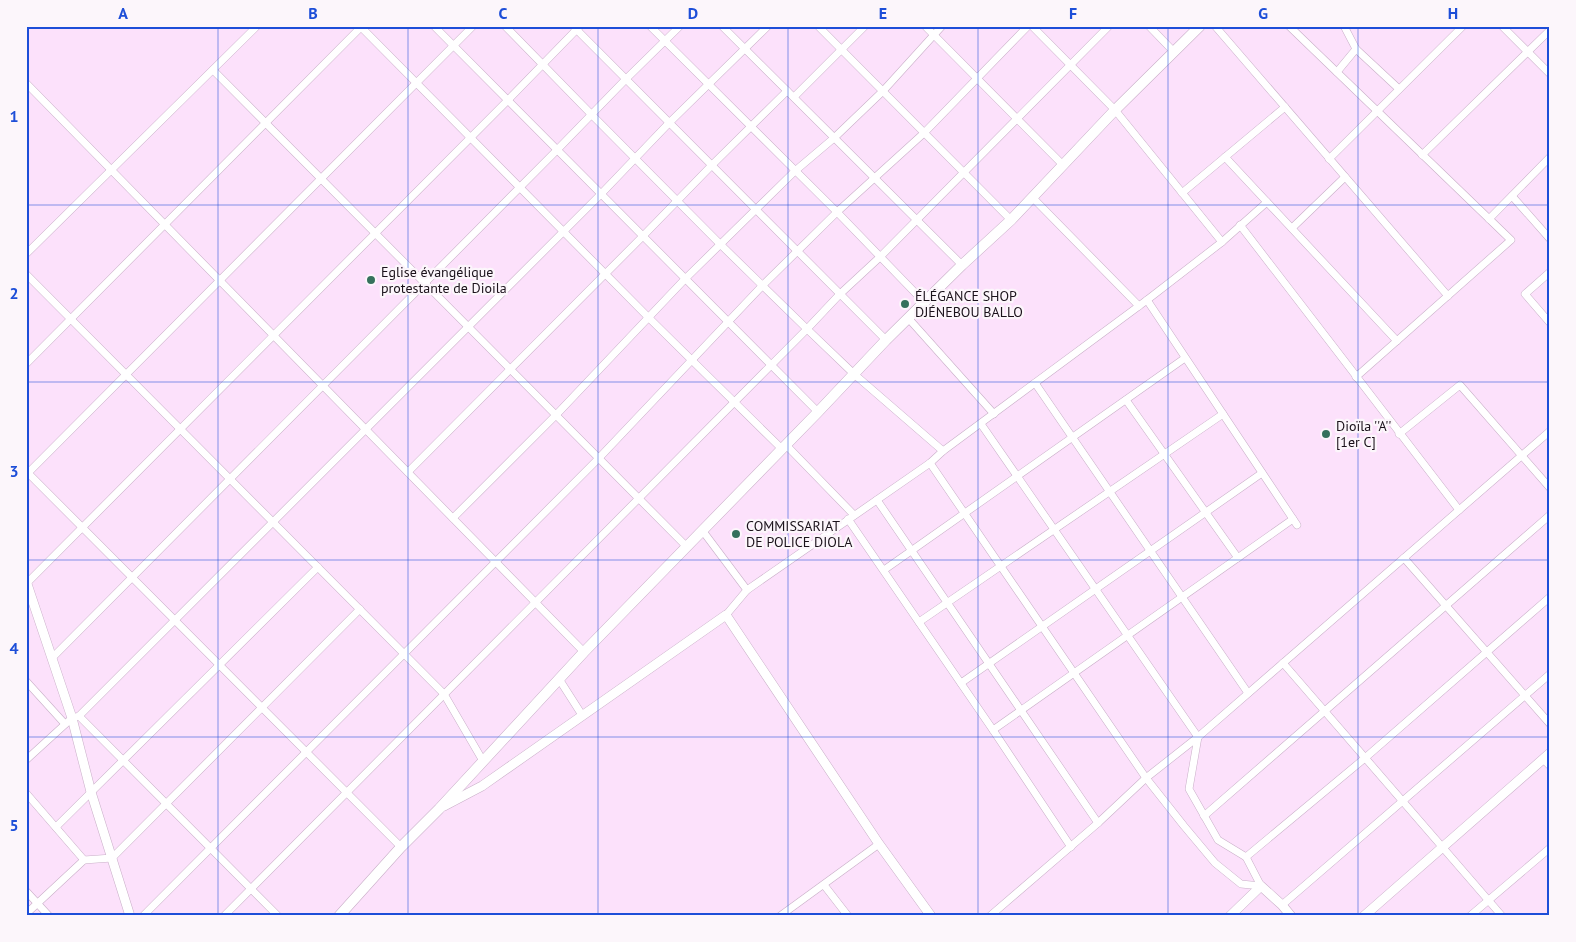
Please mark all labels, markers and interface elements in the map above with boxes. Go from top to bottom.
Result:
text: A [118,3,128,23]
text: B [308,3,318,23]
text: C [499,3,508,23]
text: D [688,3,698,23]
text: E [879,3,887,23]
text: F [1069,3,1077,23]
text: G [1258,3,1268,23]
text: H [1448,3,1458,23]
text: 1 [9,106,19,126]
place label: Eglise évangélique protestante de Dioila [381,263,507,297]
marker: Eglise évangélique protestante de Dioila [365,274,377,286]
text: 2 [9,283,19,303]
place label: ÉLÉGANCE SHOP DJÉNEBOU BALLO [915,287,1023,321]
marker: ÉLÉGANCE SHOP DJÉNEBOU BALLO [899,298,911,310]
place label: Dioïla ''A'' [1er C] [1336,417,1391,451]
marker: Dioïla ''A'' [1er C] [1320,428,1332,440]
text: 3 [9,461,19,481]
place label: COMMISSARIAT DE POLICE DIOLA [746,517,853,551]
marker: COMMISSARIAT DE POLICE DIOLA [730,528,742,540]
text: 4 [9,638,19,658]
text: 5 [9,815,19,835]

